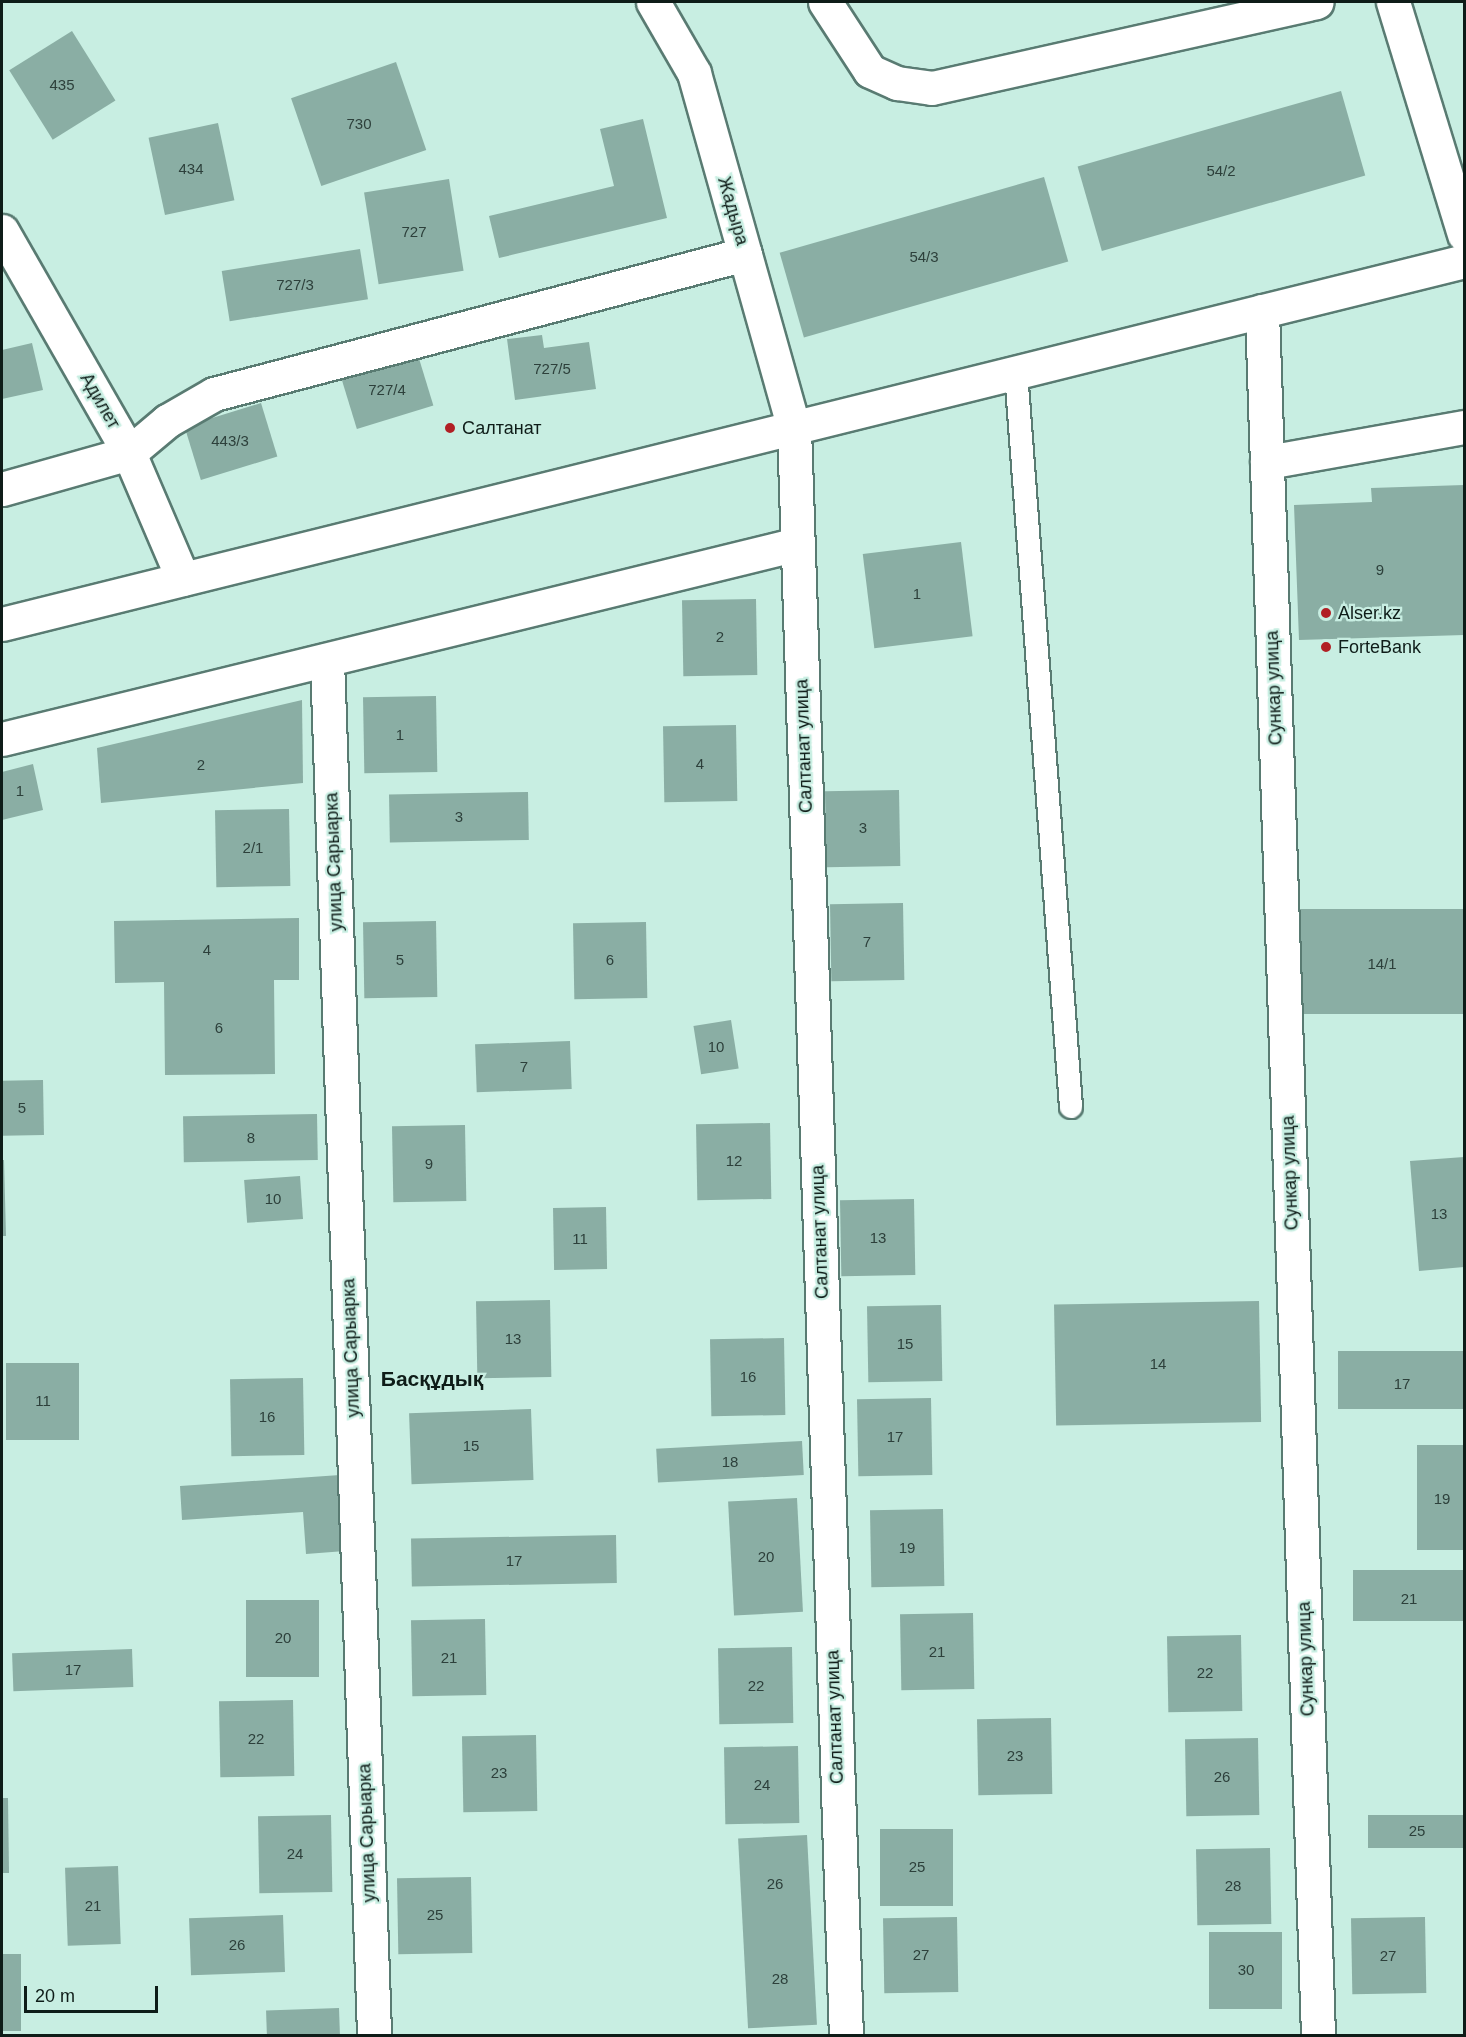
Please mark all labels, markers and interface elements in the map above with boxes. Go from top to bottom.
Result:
house number: 435 [49,76,75,94]
house number: 730 [346,115,372,133]
house number: 434 [178,160,204,178]
house number: 54/2 [1206,162,1236,180]
street label: Жадыра [713,174,753,248]
house number: 727 [401,223,427,241]
house number: 54/3 [909,248,939,266]
house number: 727/3 [276,276,314,294]
house number: 727/5 [533,360,571,378]
street label: Адилет [75,369,125,433]
house number: 727/4 [368,381,406,399]
place label: Салтанат [462,417,542,439]
marker: Салтанат [443,421,457,435]
house number: 443/3 [211,432,249,450]
house number: 9 [1376,561,1384,579]
house number: 1 [913,585,921,603]
place label: Alser.kz [1338,602,1401,624]
marker: Alser.kz [1319,606,1333,620]
house number: 2 [716,628,724,646]
street label: Сункар улица [1261,630,1287,746]
place label: ForteBank [1338,636,1421,658]
marker: ForteBank [1319,640,1333,654]
street label: Салтанат улица [791,679,817,813]
house number: 1 [396,726,404,744]
house number: 4 [696,755,704,773]
house number: 2 [197,756,205,774]
house number: 1 [16,782,24,800]
street label: улица Сарыарка [321,792,347,932]
house number: 3 [455,808,463,826]
house number: 3 [859,819,867,837]
house number: 2/1 [243,839,263,857]
house number: 7 [863,933,871,951]
house number: 4 [203,941,211,959]
house number: 5 [396,951,404,969]
house number: 6 [606,951,614,969]
house number: 14/1 [1367,955,1397,973]
house number: 6 [215,1019,223,1037]
house number: 10 [708,1038,724,1056]
house number: 7 [520,1058,528,1076]
house number: 5 [18,1099,26,1117]
street label: Сункар улица [1277,1115,1303,1231]
house number: 8 [247,1129,255,1147]
house number: 12 [726,1152,742,1170]
house number: 9 [425,1155,433,1173]
street label: Салтанат улица [807,1165,833,1299]
house number: 10 [265,1190,281,1208]
house number: 13 [1431,1205,1447,1223]
house number: 13 [870,1229,886,1247]
house number: 11 [572,1230,588,1248]
street label: улица Сарыарка [338,1278,364,1418]
house number: 13 [505,1330,521,1348]
house number: 15 [897,1335,913,1353]
house number: 14 [1150,1355,1166,1373]
district label: Басқұдық [381,1366,483,1392]
house number: 16 [740,1368,756,1386]
house number: 17 [1394,1375,1410,1393]
house number: 11 [35,1392,51,1410]
house number: 16 [259,1408,275,1426]
house number: 17 [887,1428,903,1446]
house number: 15 [463,1437,479,1455]
house number: 18 [722,1453,738,1471]
house number: 19 [1434,1490,1450,1508]
house number: 19 [899,1539,915,1557]
house number: 20 [758,1548,774,1566]
house number: 17 [506,1552,522,1570]
house number: 21 [1401,1590,1417,1608]
street label: Сункар улица [1293,1601,1319,1717]
house number: 20 [275,1629,291,1647]
house number: 21 [929,1643,945,1661]
house number: 21 [441,1649,457,1667]
street label: Салтанат улица [822,1650,848,1784]
house number: 17 [65,1661,81,1679]
house number: 22 [1197,1664,1213,1682]
house number: 22 [748,1677,764,1695]
house number: 22 [248,1730,264,1748]
house number: 23 [1007,1747,1023,1765]
street label: улица Сарыарка [354,1763,380,1903]
house number: 23 [491,1764,507,1782]
house number: 26 [1214,1768,1230,1786]
house number: 24 [754,1776,770,1794]
house number: 25 [1409,1822,1425,1840]
house number: 24 [287,1845,303,1863]
house number: 25 [909,1858,925,1876]
house number: 26 [767,1875,783,1893]
house number: 28 [1225,1877,1241,1895]
house number: 21 [85,1897,101,1915]
house number: 25 [427,1906,443,1924]
house number: 26 [229,1936,245,1954]
house number: 27 [913,1946,929,1964]
house number: 27 [1380,1947,1396,1965]
house number: 30 [1238,1961,1254,1979]
house number: 28 [772,1970,788,1988]
scale bar [27,1974,160,2012]
text: 20 m [35,1986,75,2006]

